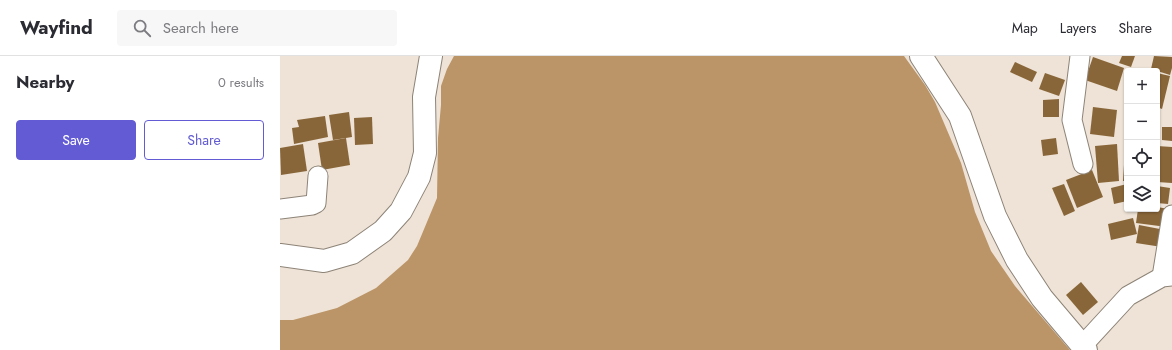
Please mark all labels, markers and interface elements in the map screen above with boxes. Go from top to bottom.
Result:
search box [117,10,397,46]
text: Wayfind [20,14,93,41]
icon: search [131,17,153,39]
text: Search here [163,17,239,39]
text: Map [1012,18,1038,38]
text: Layers [1060,18,1096,38]
text: Share [1118,18,1152,38]
map controls [1124,68,1160,212]
button: + [1124,68,1160,104]
text: Nearby [16,70,74,94]
text: 0 results [218,73,264,92]
button: − [1124,104,1160,140]
button: Save [16,120,136,160]
button: Share [144,120,264,160]
button: locate [1124,140,1160,176]
button: layers [1124,176,1160,212]

